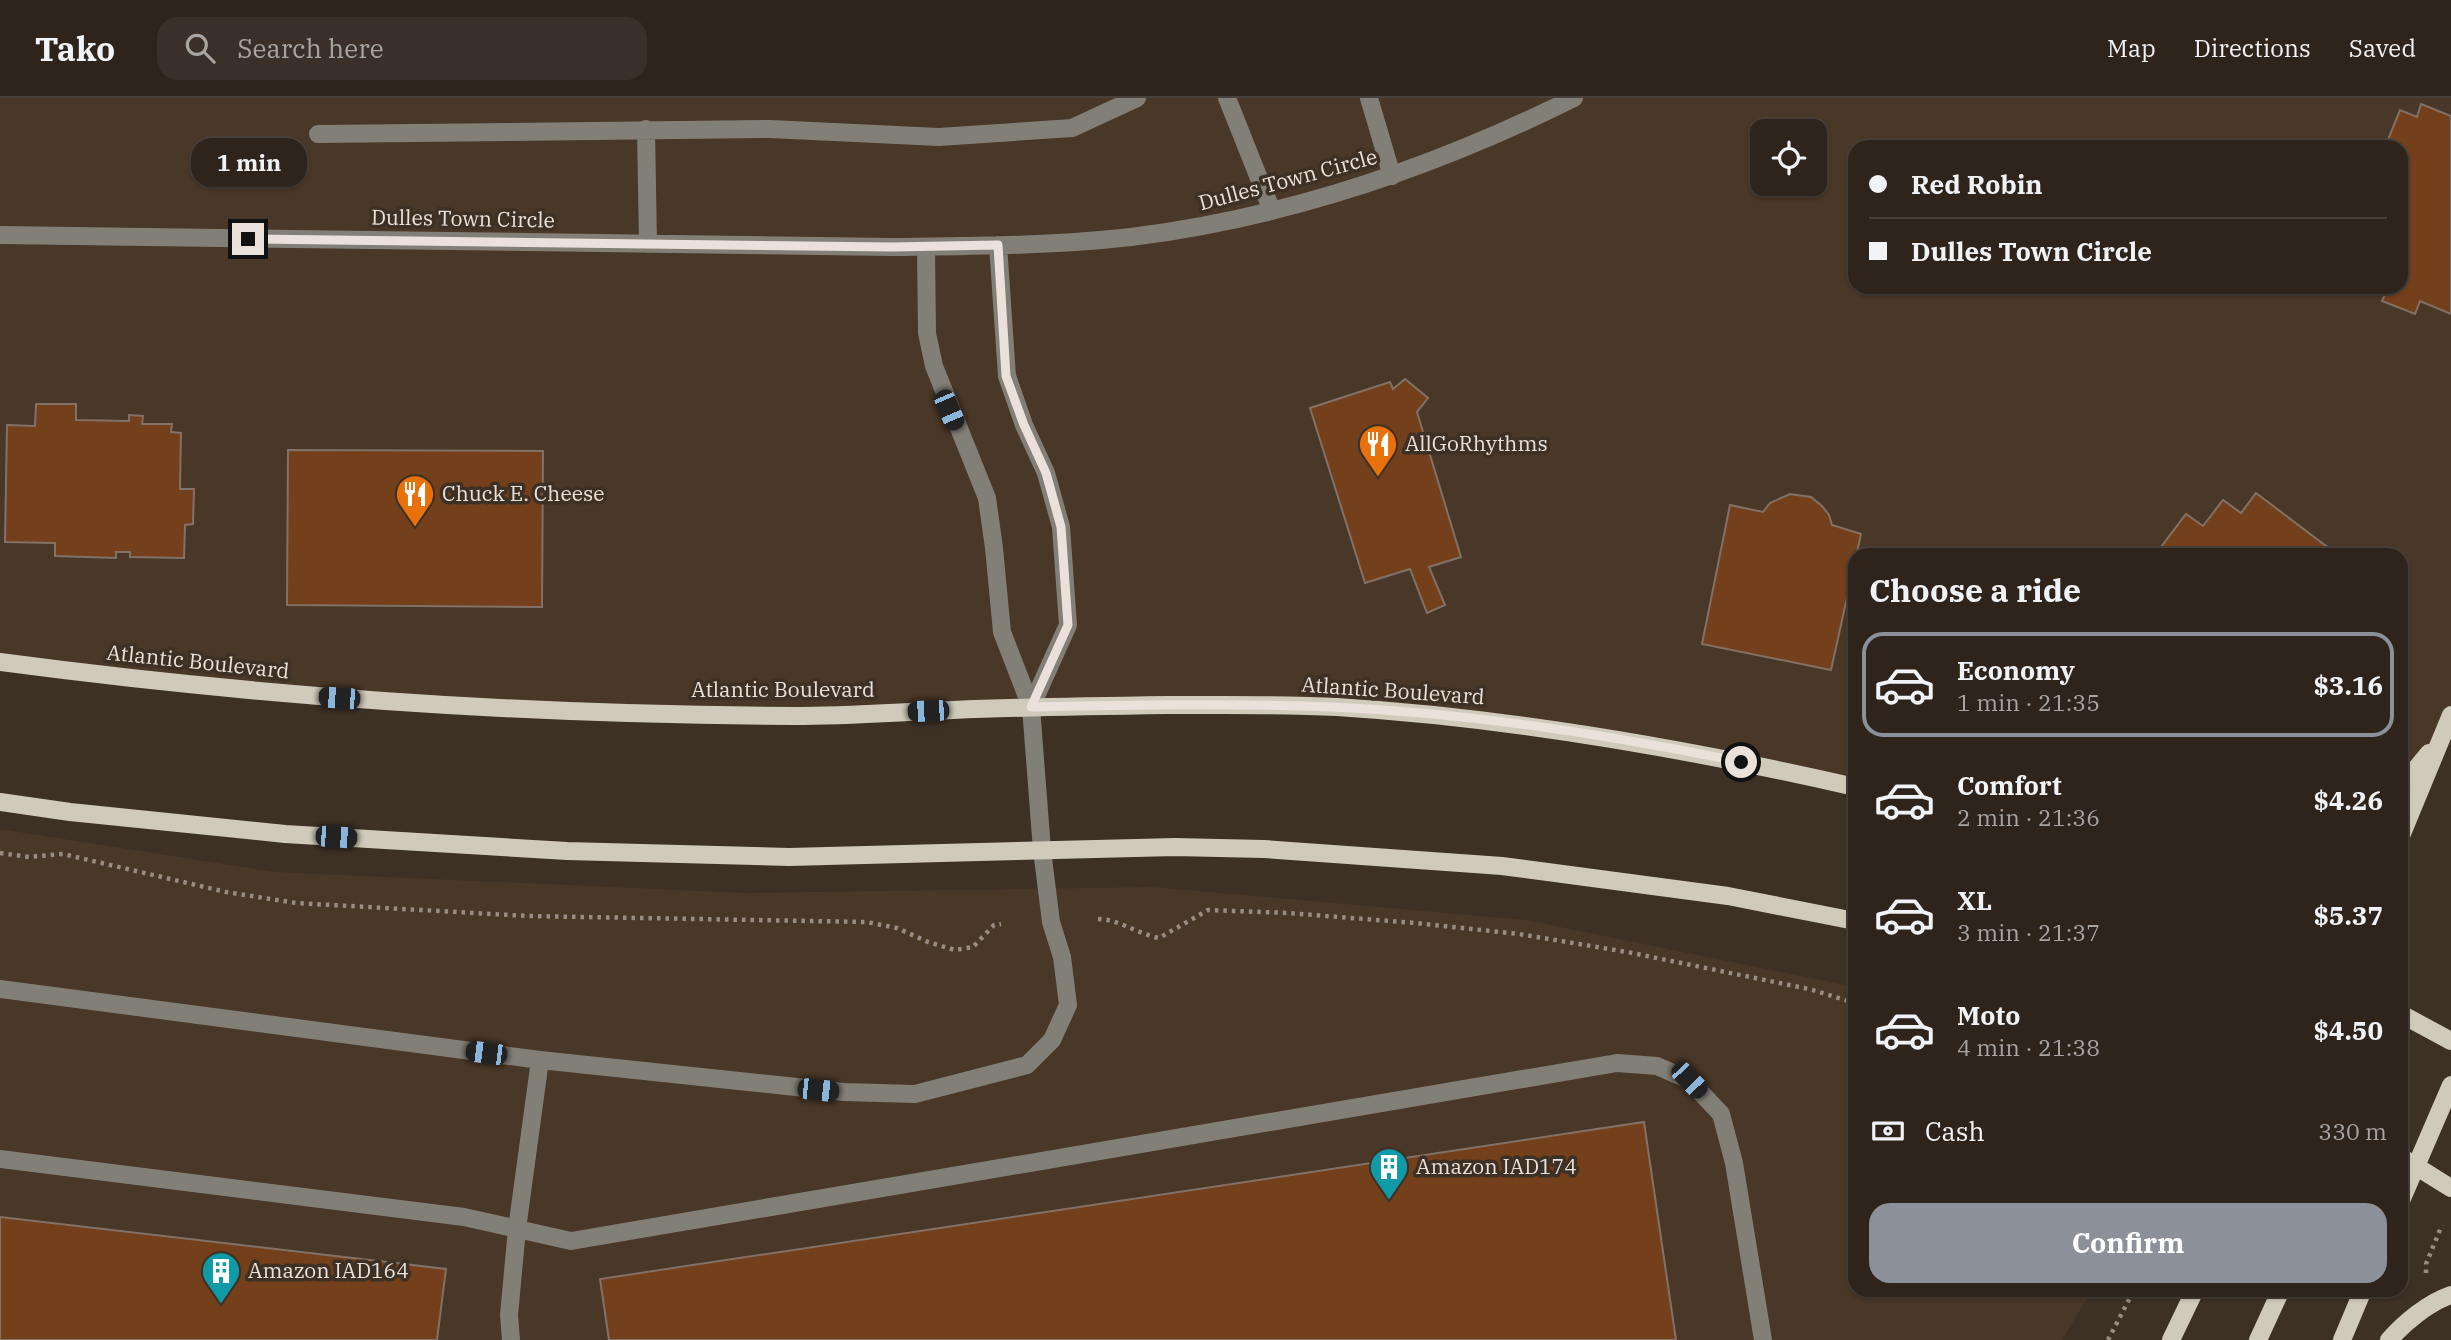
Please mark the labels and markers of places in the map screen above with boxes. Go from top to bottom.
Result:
restaurant icon: AllGoRhythms [1357,423,1399,478]
place label: AllGoRhythms [1405,429,1548,457]
restaurant icon: Chuck E. Cheese [394,473,436,528]
place label: Chuck E. Cheese [442,479,604,507]
building icon: Amazon IAD174 [1368,1146,1410,1201]
place label: Amazon IAD174 [1416,1152,1577,1180]
building icon: Amazon IAD164 [200,1250,242,1305]
place label: Amazon IAD164 [248,1256,409,1284]

